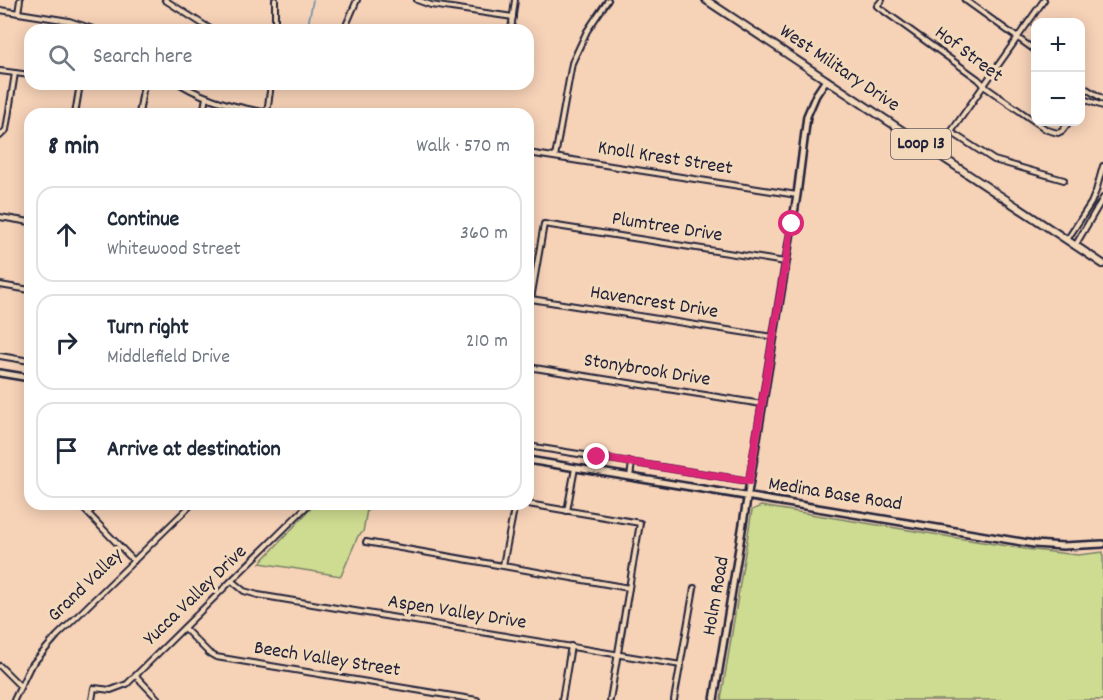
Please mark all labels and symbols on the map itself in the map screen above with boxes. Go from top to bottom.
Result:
street label: West Military Drive [773,18,905,120]
street label: Hof Street [928,20,1008,90]
road number: Loop 13 [891,129,951,159]
street label: Knoll Krest Street [596,135,734,183]
street label: Plumtree Drive [610,205,725,251]
route start [778,210,804,236]
street label: Havencrest Drive [588,279,720,327]
street label: Stonybrook Drive [582,347,712,395]
route end [583,443,609,469]
street label: Medina Base Road [766,471,904,519]
street label: Yucca Valley Drive [138,539,254,653]
street label: Grand Valley [42,542,131,629]
street label: Holm Road [696,554,738,638]
street label: Aspen Valley Drive [386,588,528,638]
street label: Beech Valley Street [252,635,402,685]

